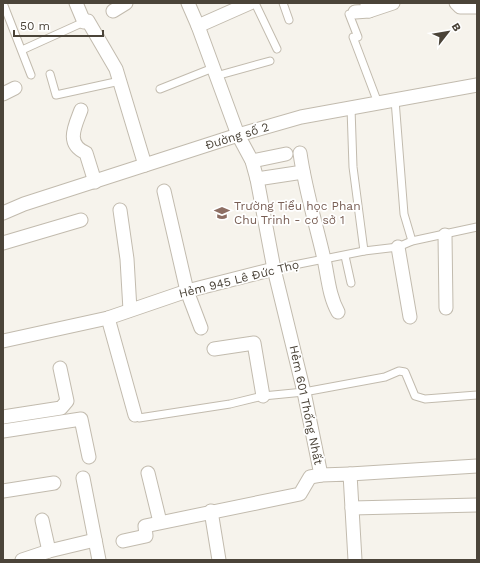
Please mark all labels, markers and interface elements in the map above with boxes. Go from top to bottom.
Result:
scale bar [14,12,103,38]
north arrow [428,12,468,52]
text: 50 m [20,19,50,33]
text: B [449,21,464,34]
street label: Đường số 2 [203,120,271,152]
place label: Trường Tiểu học Phan Chu Trinh - cơ sở 1 [234,199,361,227]
school or university icon: Trường Tiểu học Phan Chu Trinh - cơ sở 1 [213,204,231,222]
street label: Hẻm 945 Lê Đức Thọ [177,257,301,301]
street label: Hẻm 601 Thống Nhất [287,344,325,466]

